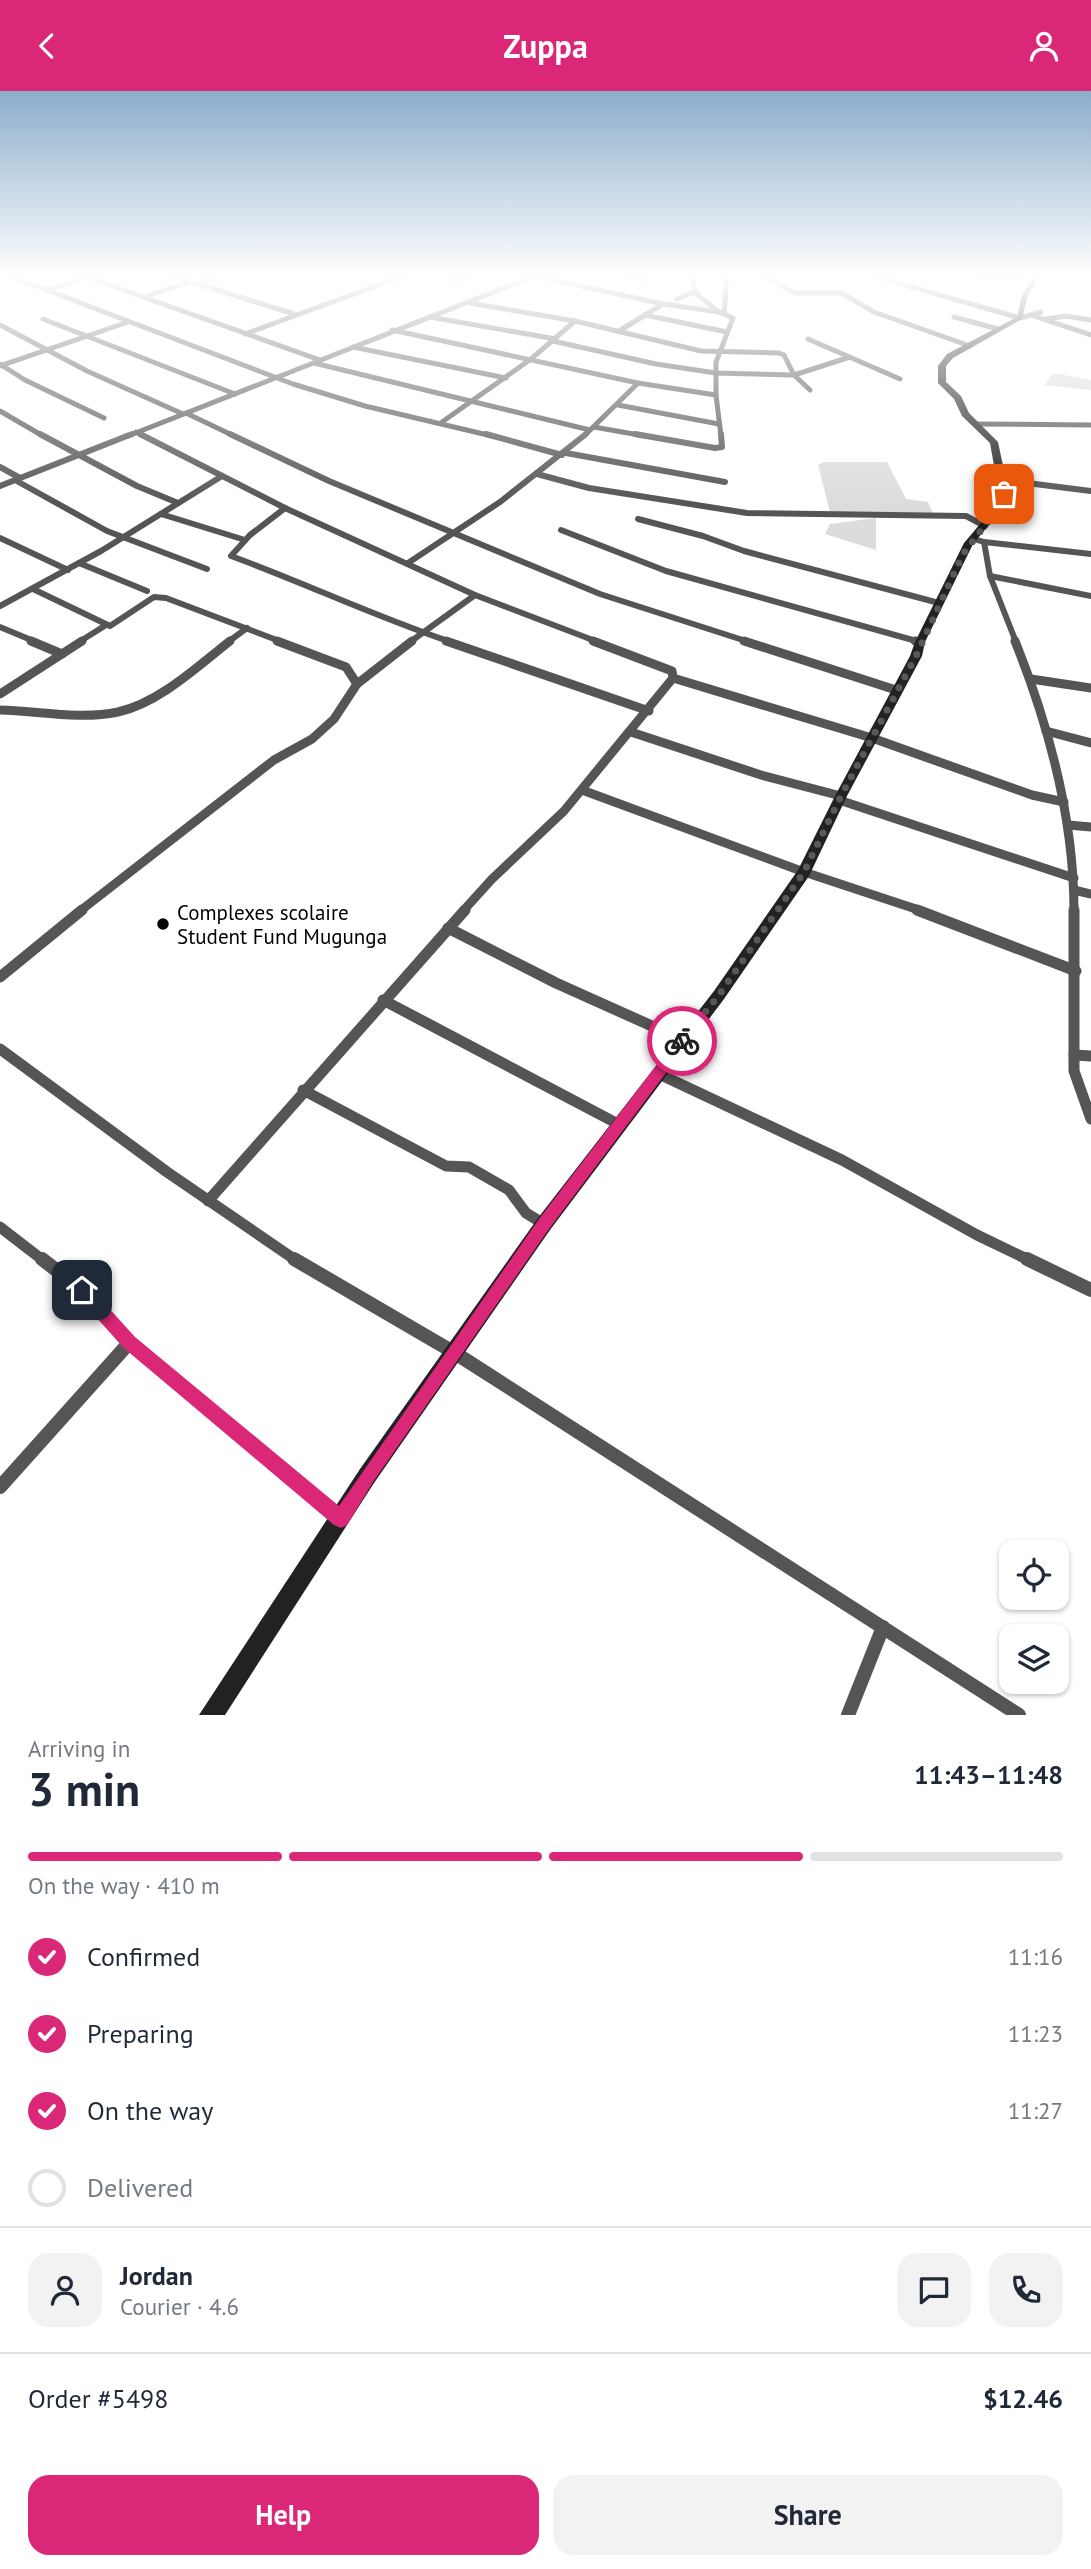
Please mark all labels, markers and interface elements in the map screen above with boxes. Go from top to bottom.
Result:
text: Zuppa [503,25,588,67]
icon: back [28,27,66,65]
icon: person [1025,27,1063,65]
pin [974,464,1034,524]
icon: bag [985,475,1023,513]
place label: Complexes scolaire Student Fund Mugunga [177,899,387,950]
marker: Complexes scolaire Student Fund Mugunga [155,916,171,932]
courier [647,1006,717,1076]
icon: bike [663,1022,701,1060]
pin [52,1260,112,1320]
icon: home [63,1271,101,1309]
map controls [999,1540,1069,1694]
button: locate [999,1540,1069,1610]
button: layers [999,1624,1069,1694]
text: Arriving in [28,1734,130,1763]
text: 11:43–11:48 [914,1758,1063,1791]
text: 3 min [28,1759,140,1819]
text: On the way · 410 m [28,1871,220,1900]
icon: check [28,1938,66,1976]
text: Confirmed [87,1940,200,1973]
text: 11:16 [1008,1942,1063,1971]
icon: check [28,2015,66,2053]
text: Preparing [87,2017,194,2050]
text: 11:23 [1008,2019,1063,2048]
icon: check [28,2092,66,2130]
text: On the way [87,2094,213,2127]
text: 11:27 [1008,2096,1063,2125]
text: Delivered [87,2171,193,2204]
button: person [28,2253,102,2327]
button: chat [897,2253,971,2327]
button: phone [989,2253,1063,2327]
text: Jordan [120,2259,193,2292]
text: Courier · 4.6 [120,2292,239,2321]
text: Order #5498 [28,2382,168,2415]
text: $12.46 [983,2382,1063,2415]
button: Help [28,2475,539,2555]
button: Share [553,2475,1063,2555]

